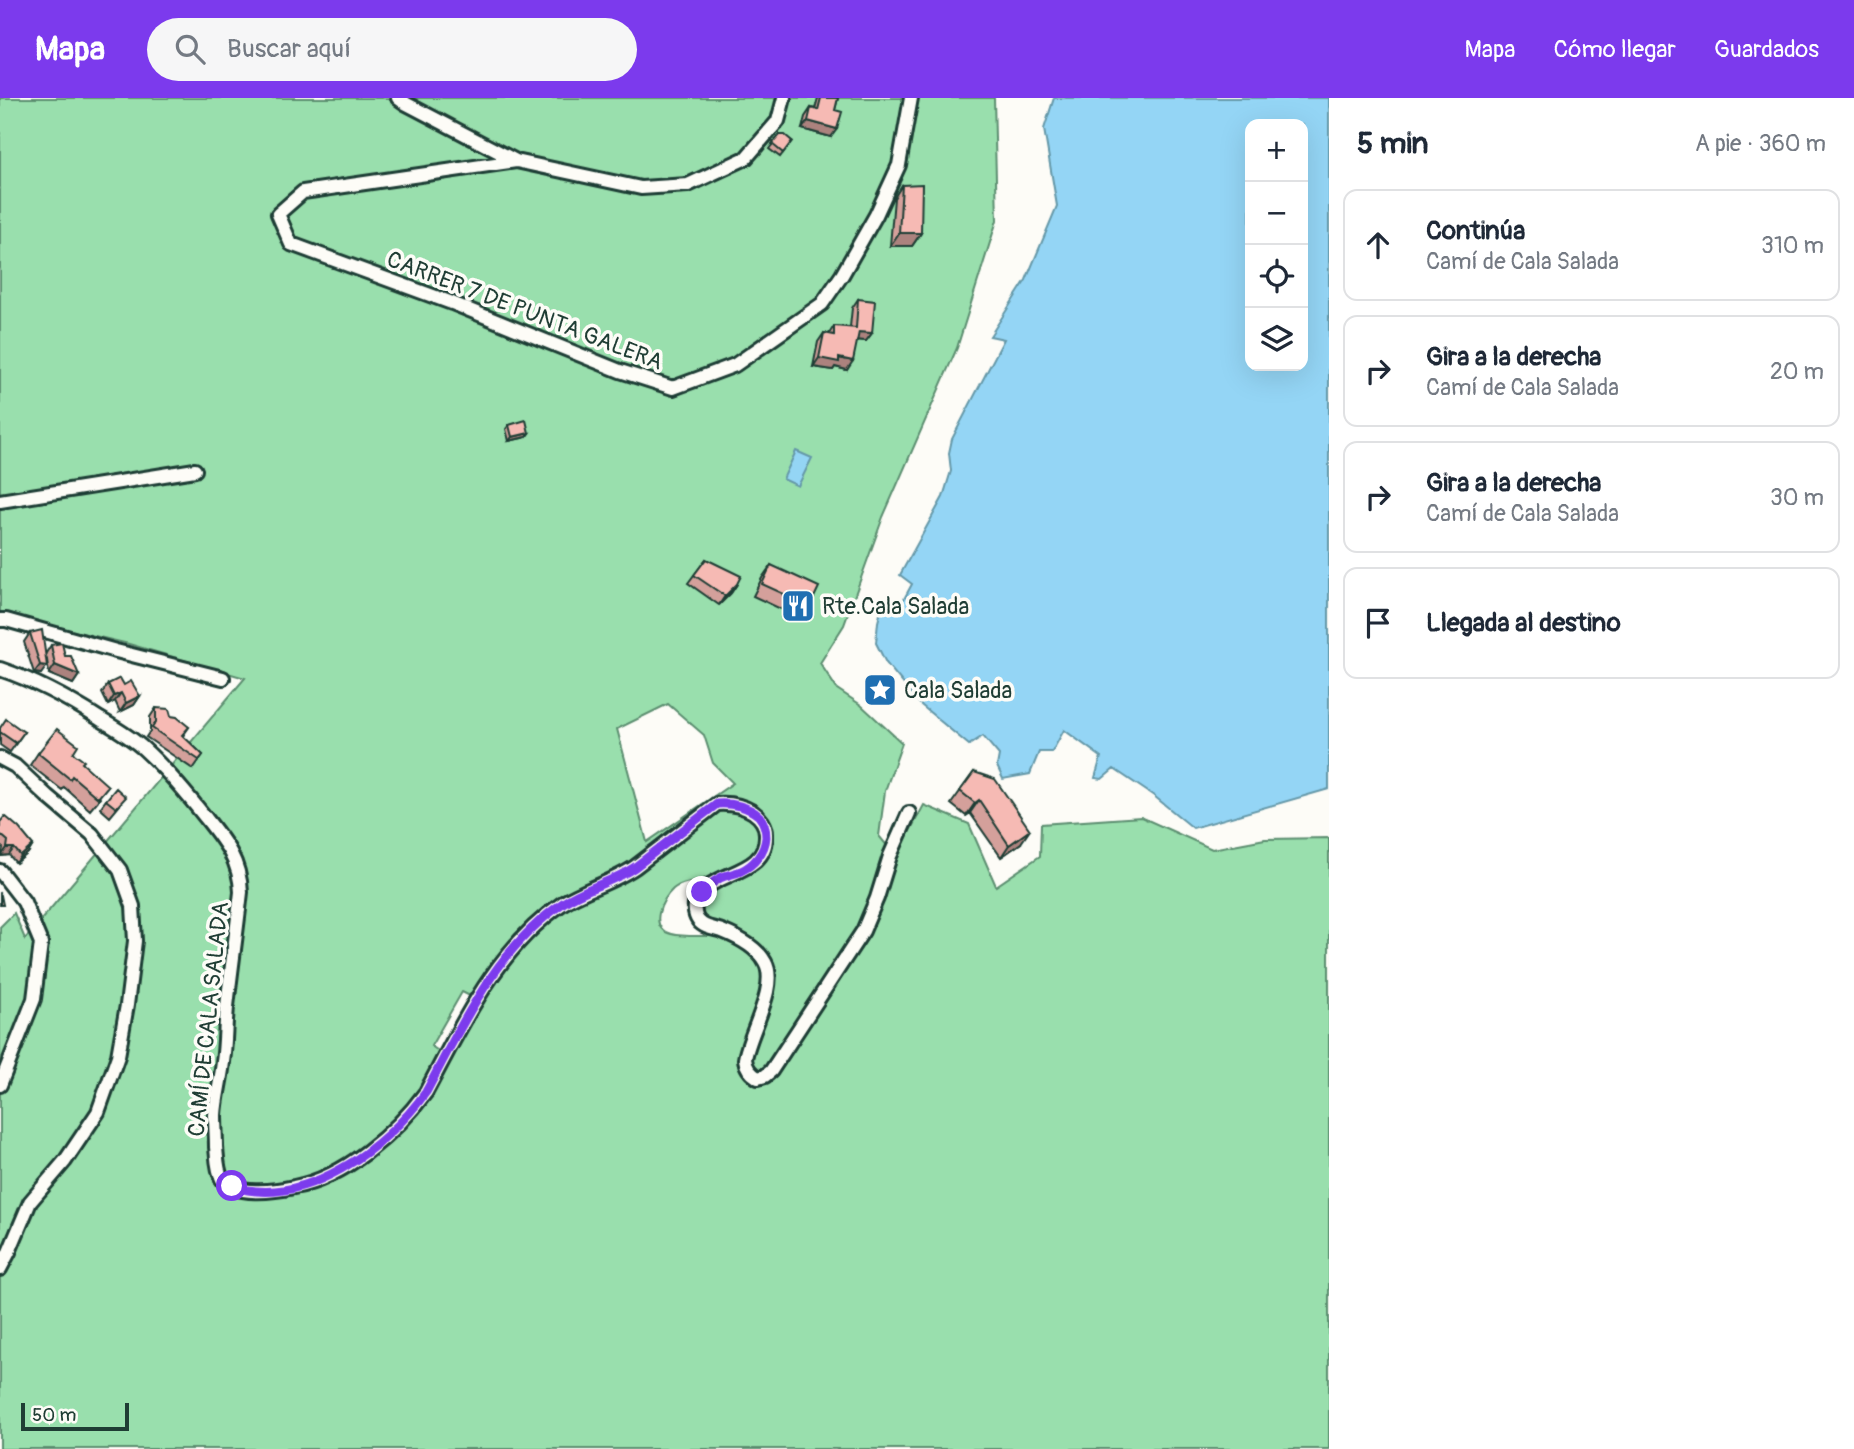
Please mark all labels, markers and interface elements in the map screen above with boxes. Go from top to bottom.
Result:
search box [147,18,637,81]
text: Mapa [35,29,105,70]
icon: search [171,30,209,68]
text: Buscar aquí [227,33,351,65]
text: Mapa [1465,35,1516,64]
text: Cómo llegar [1554,35,1676,64]
text: Guardados [1714,35,1819,64]
map controls [1245,119,1308,371]
button: + [1245,119,1308,182]
text: 5 min [1357,125,1428,162]
text: A pie · 360 m [1695,129,1826,158]
button: − [1245,182,1308,245]
text: Continúa [1426,215,1525,247]
icon: ahead [1359,226,1397,264]
text: 310 m [1761,231,1824,260]
street label: CARRER 7 DE PUNTA GALERA [383,244,667,377]
button: locate [1245,245,1308,308]
text: Camí de Cala Salada [1426,247,1619,276]
button: layers [1245,308,1308,371]
text: Gira a la derecha [1426,341,1601,373]
icon: right [1359,352,1397,390]
text: 20 m [1770,357,1824,386]
text: Camí de Cala Salada [1426,373,1619,402]
text: Gira a la derecha [1426,467,1601,499]
icon: right [1359,478,1397,516]
text: 30 m [1770,483,1824,512]
text: Camí de Cala Salada [1426,499,1619,528]
restaurant icon: Rte.Cala Salada [779,587,817,625]
place label: Rte.Cala Salada [822,592,969,621]
icon: arrive [1359,604,1397,642]
text: Llegada al destino [1426,607,1621,639]
place icon: Cala Salada [861,671,899,709]
place label: Cala Salada [904,676,1012,705]
route end [686,876,717,907]
street label: CAMÍ DE CALA SALADA [182,900,235,1138]
route start [216,1170,247,1201]
scale bar [21,1400,130,1432]
text: 50 m [32,1403,76,1427]

